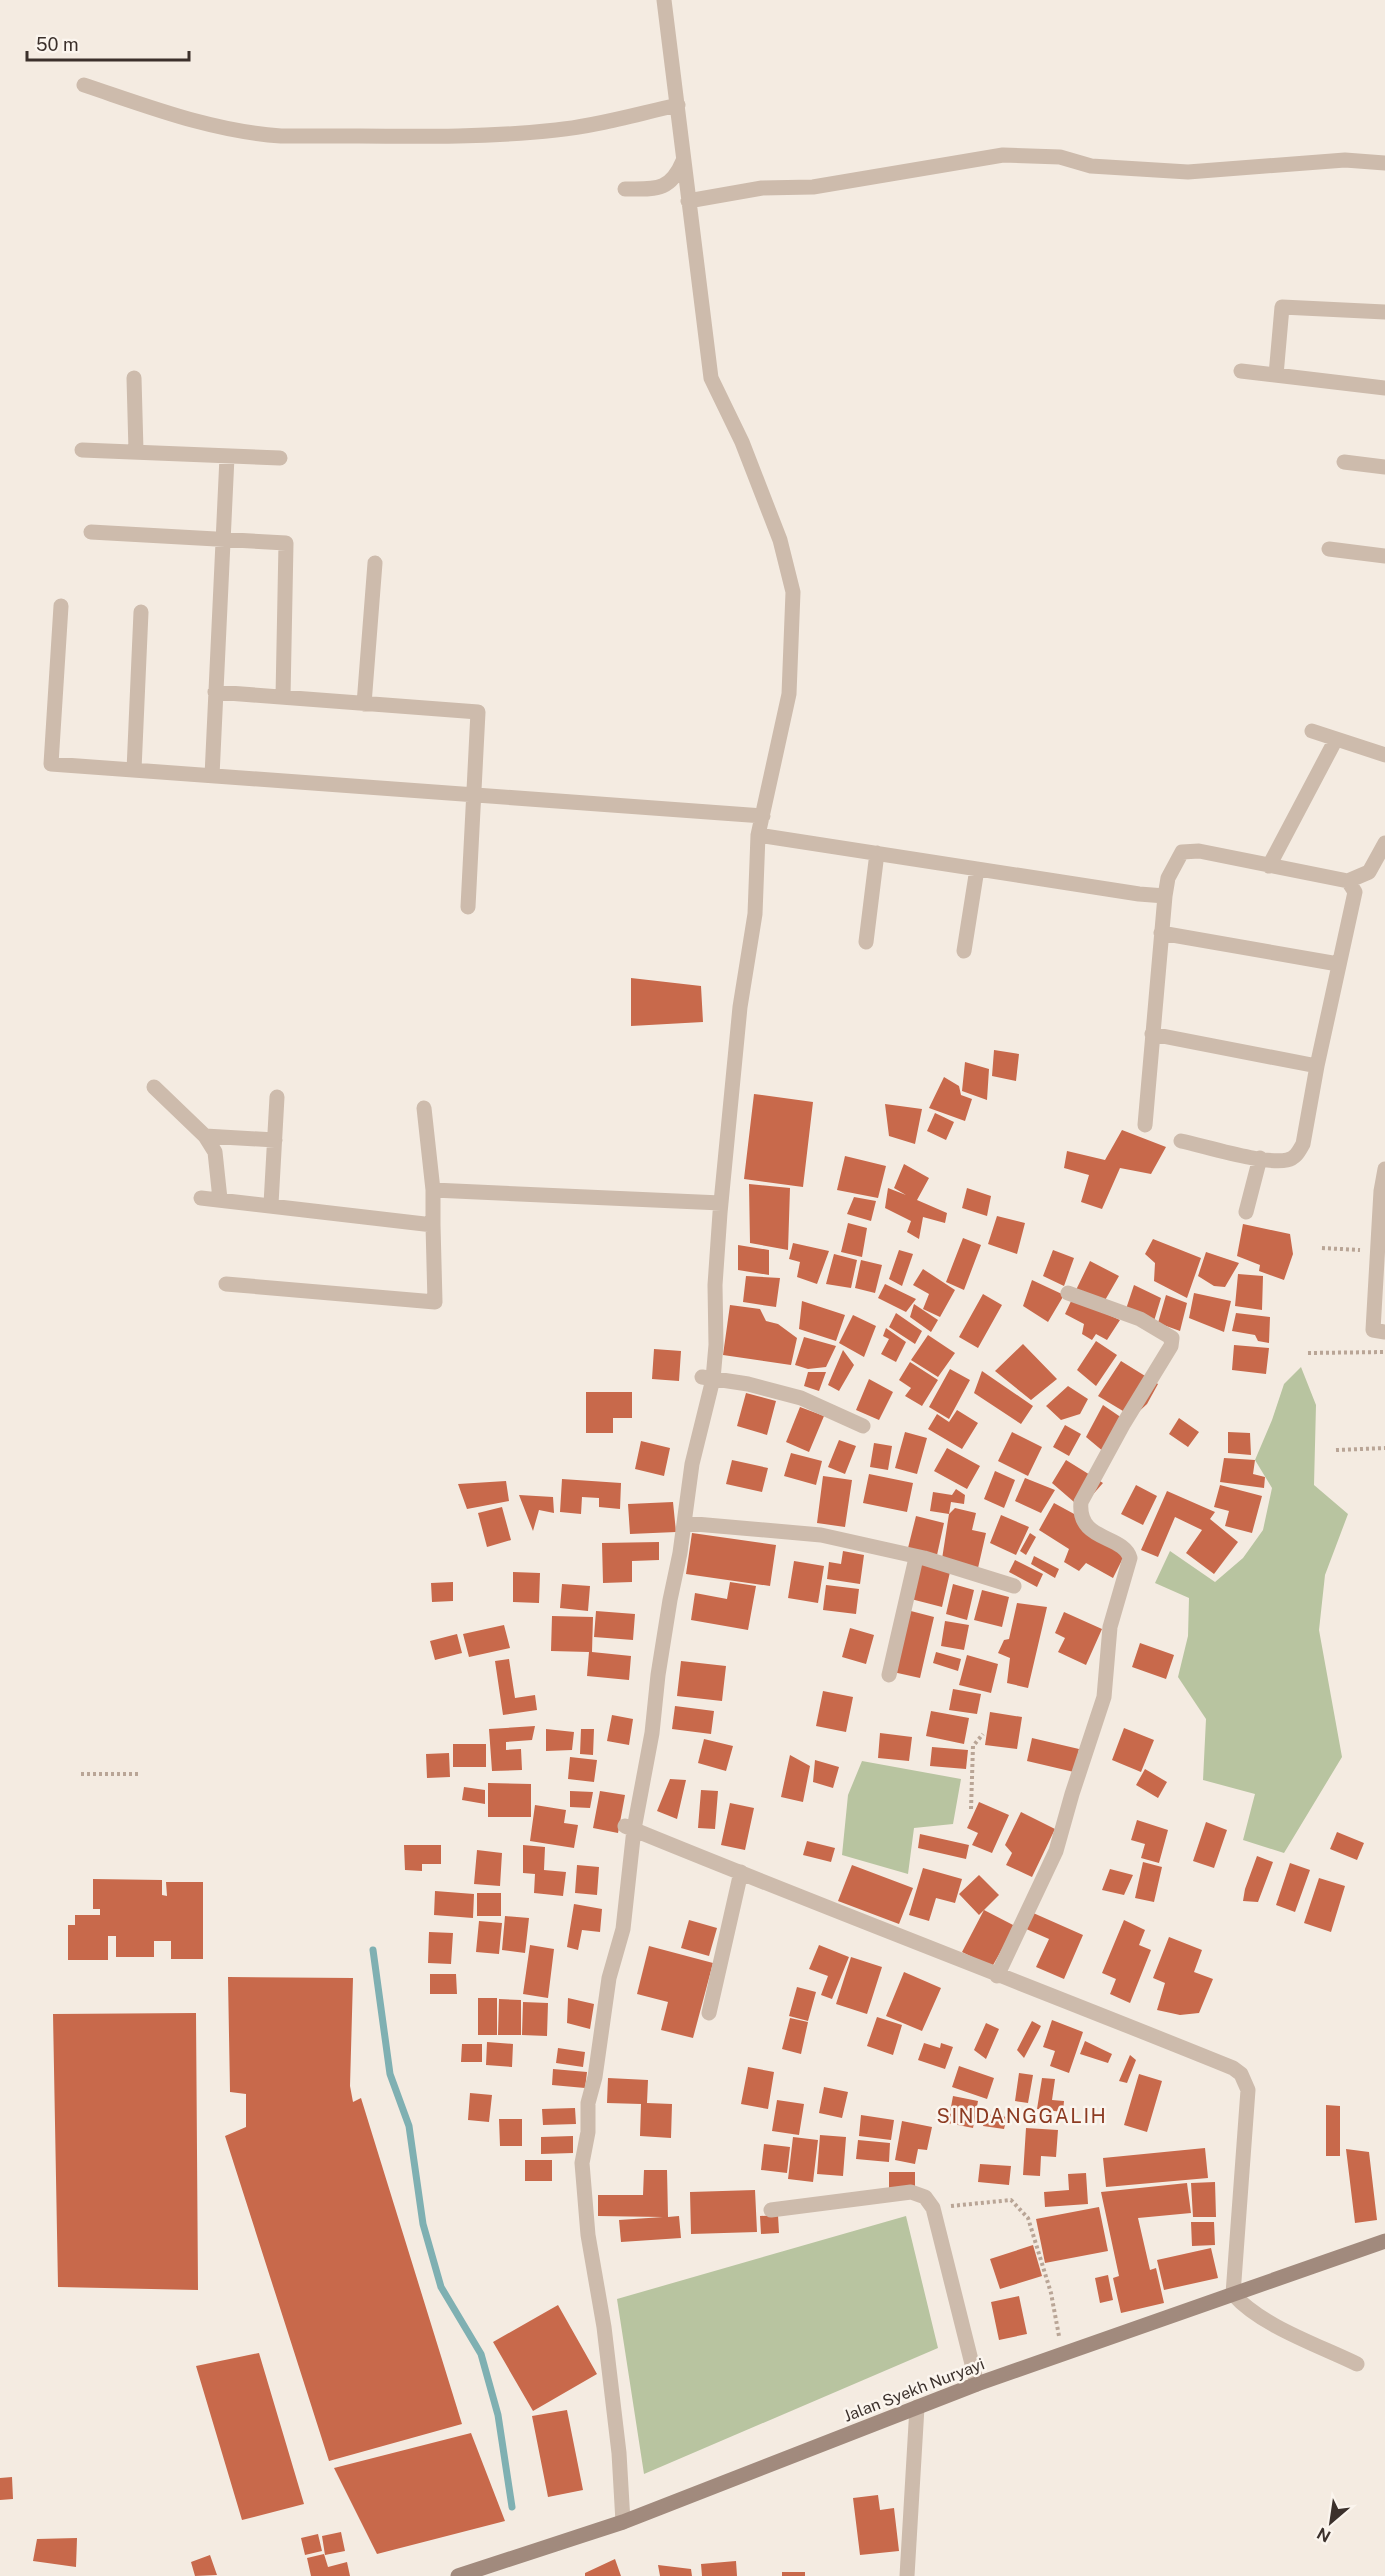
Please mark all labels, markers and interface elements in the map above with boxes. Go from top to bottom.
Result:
scale bar [27,24,189,62]
text: 50 m [36,34,79,55]
district label: SINDANGGALIH [937,2104,1107,2128]
street label: Jalan Syekh Nuryayi [841,2354,987,2426]
north arrow [1301,2492,1361,2552]
text: N [1314,2523,1334,2546]

